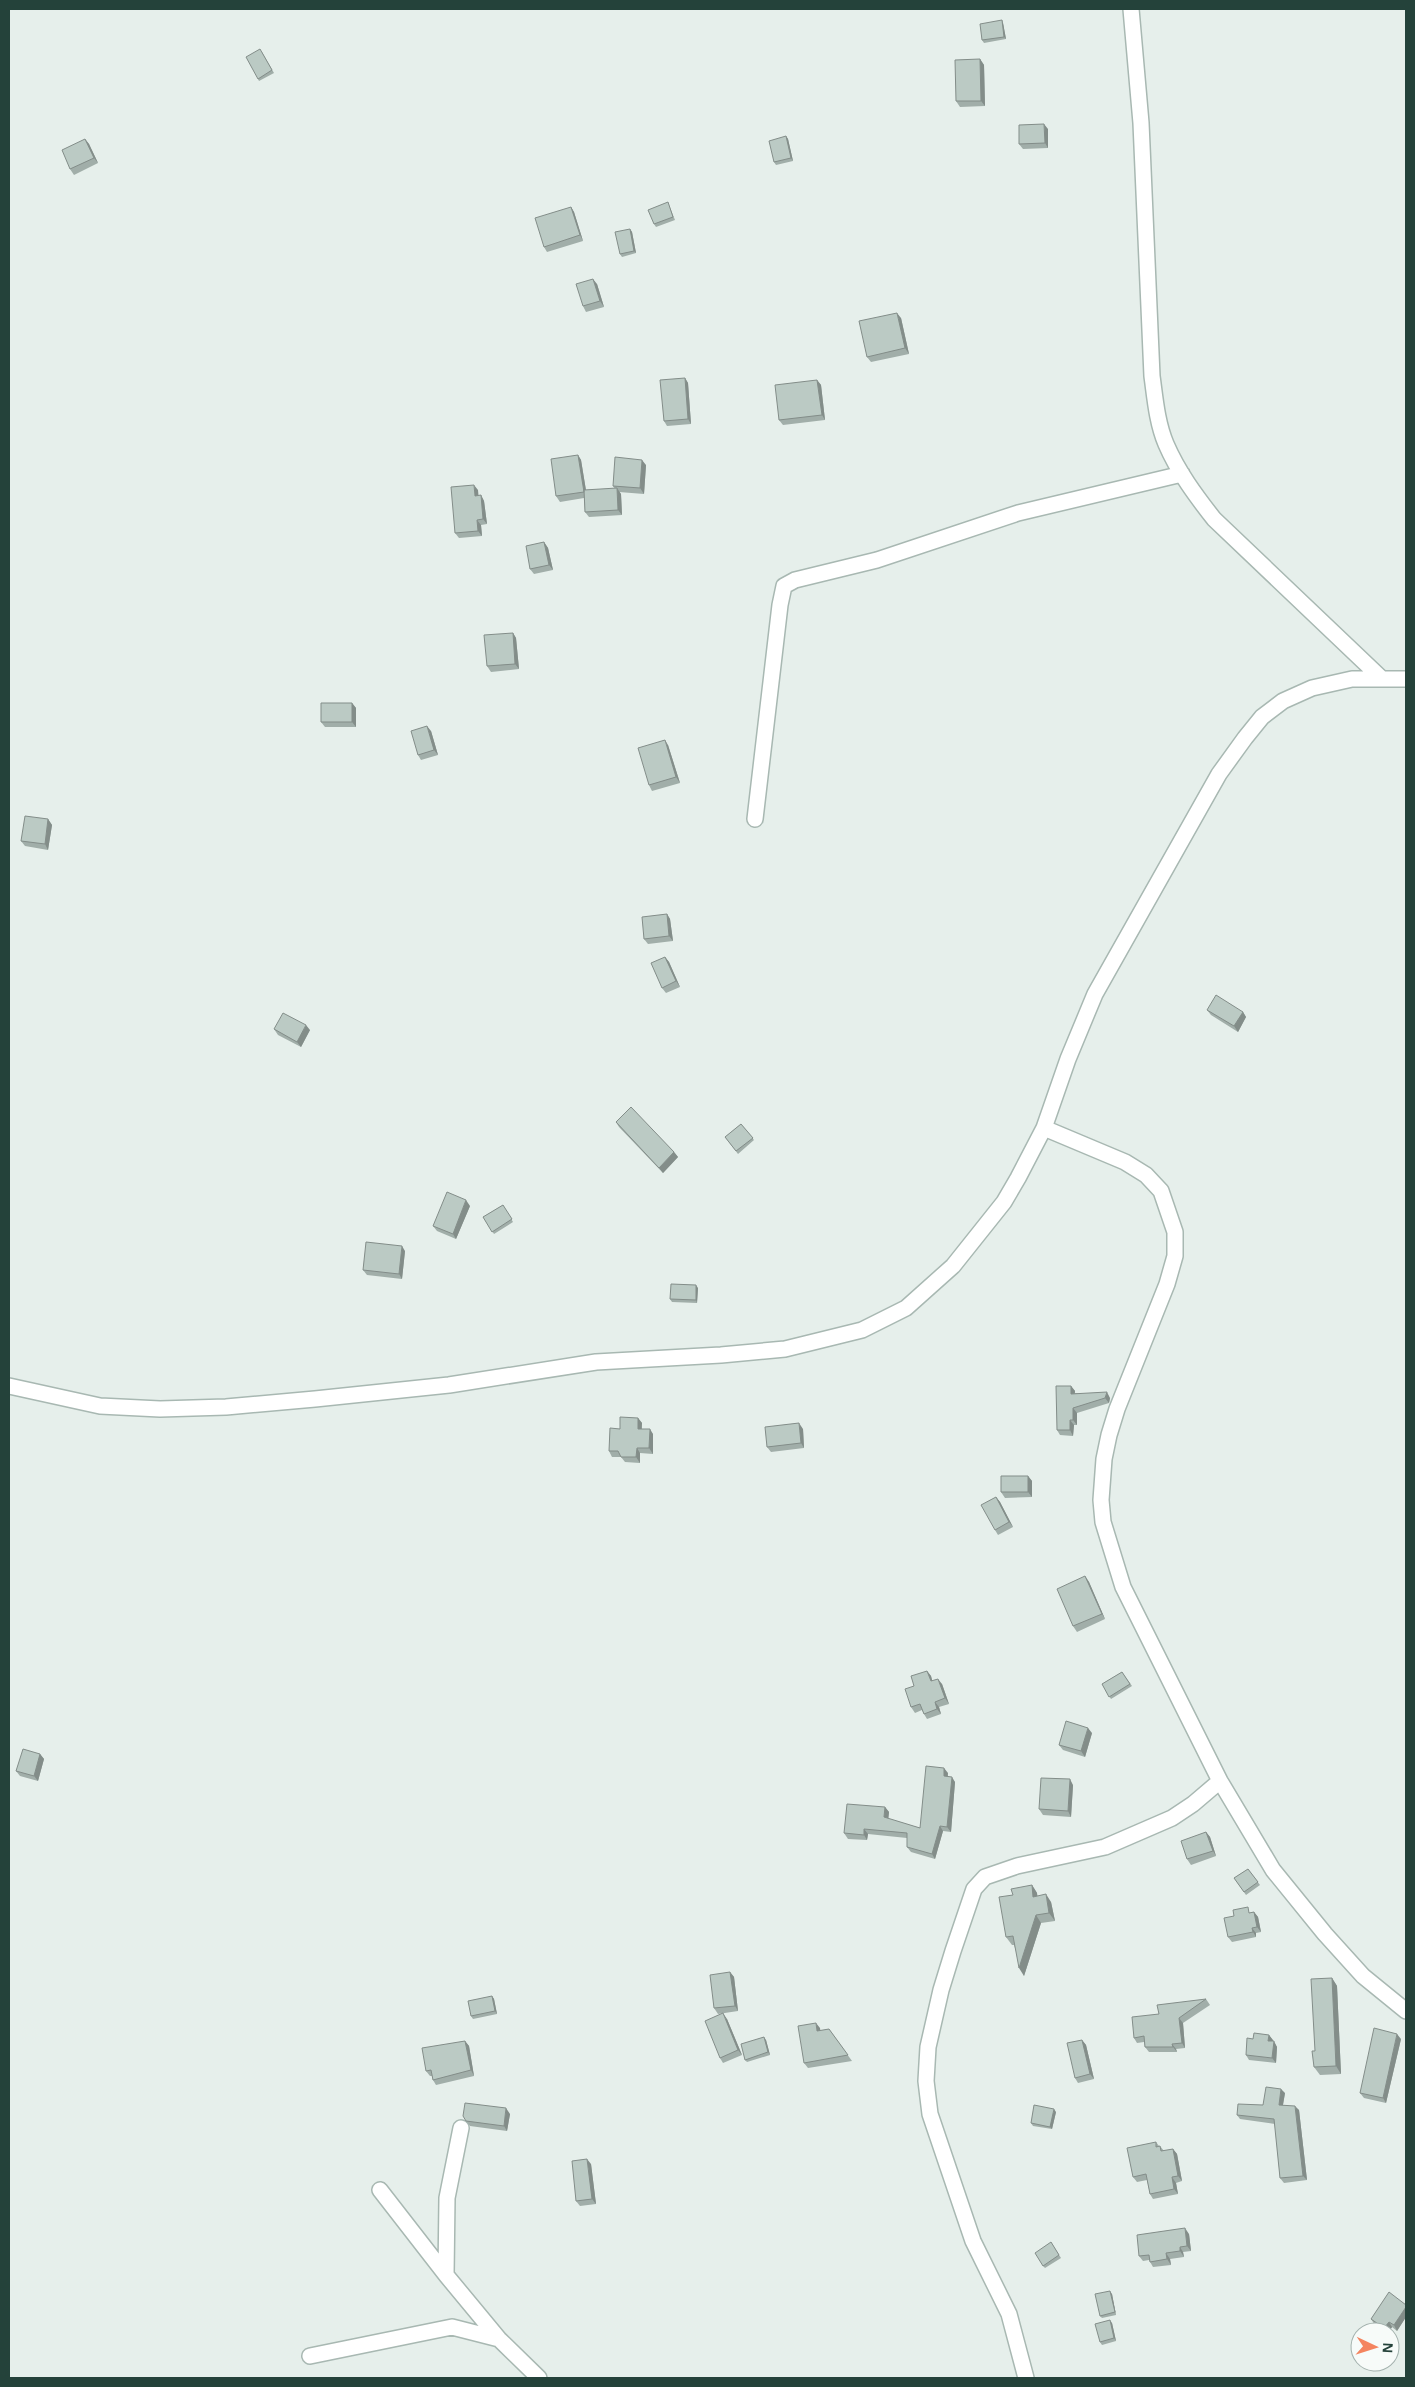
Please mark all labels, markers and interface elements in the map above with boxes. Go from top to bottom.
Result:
north arrow [1350,2322,1400,2372]
text: N [1380,2342,1396,2354]

